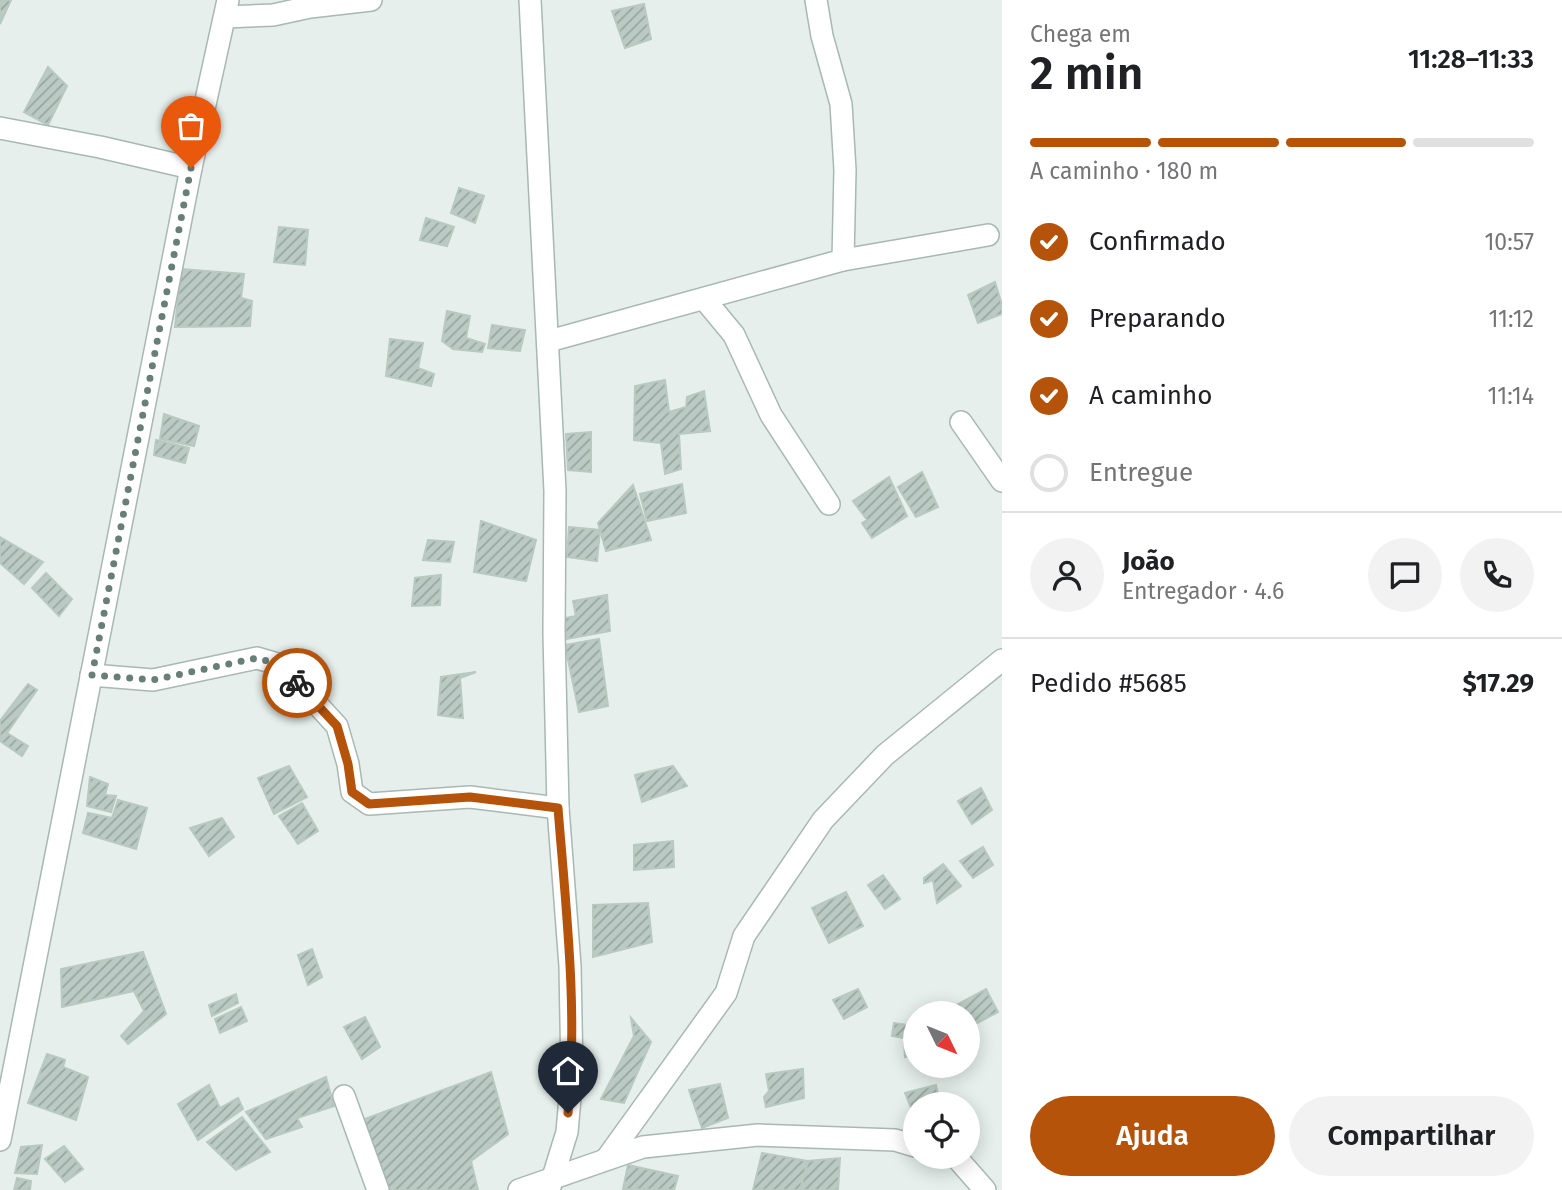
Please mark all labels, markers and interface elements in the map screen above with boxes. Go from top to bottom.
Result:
text: Chega em [1030,20,1131,48]
text: 11:28–11:33 [1408,44,1534,75]
text: 2 min [1030,46,1143,101]
pin [161,96,221,168]
icon: bag [172,107,210,145]
text: A caminho · 180 m [1030,157,1218,185]
icon: check [1030,223,1068,261]
text: Confirmado [1089,226,1226,257]
text: 10:57 [1484,228,1534,256]
icon: check [1030,300,1068,338]
text: Preparando [1089,303,1226,334]
text: 11:12 [1488,305,1534,333]
icon: check [1030,377,1068,415]
text: A caminho [1089,380,1212,411]
text: 11:14 [1488,382,1534,410]
text: Entregue [1089,457,1193,488]
button: person [1030,538,1104,612]
button: chat [1368,538,1442,612]
button: phone [1460,538,1534,612]
text: João [1122,546,1175,577]
text: Entregador · 4.6 [1122,577,1284,605]
courier [262,648,332,718]
icon: bike [278,664,316,702]
text: Pedido #5685 [1030,668,1187,699]
text: $17.29 [1462,668,1534,699]
north arrow [903,1001,980,1078]
map controls [903,1001,980,1169]
pin [538,1041,598,1113]
icon: home [549,1052,587,1090]
button: locate [903,1092,980,1169]
button: Ajuda [1030,1096,1275,1176]
button: Compartilhar [1289,1096,1534,1176]

